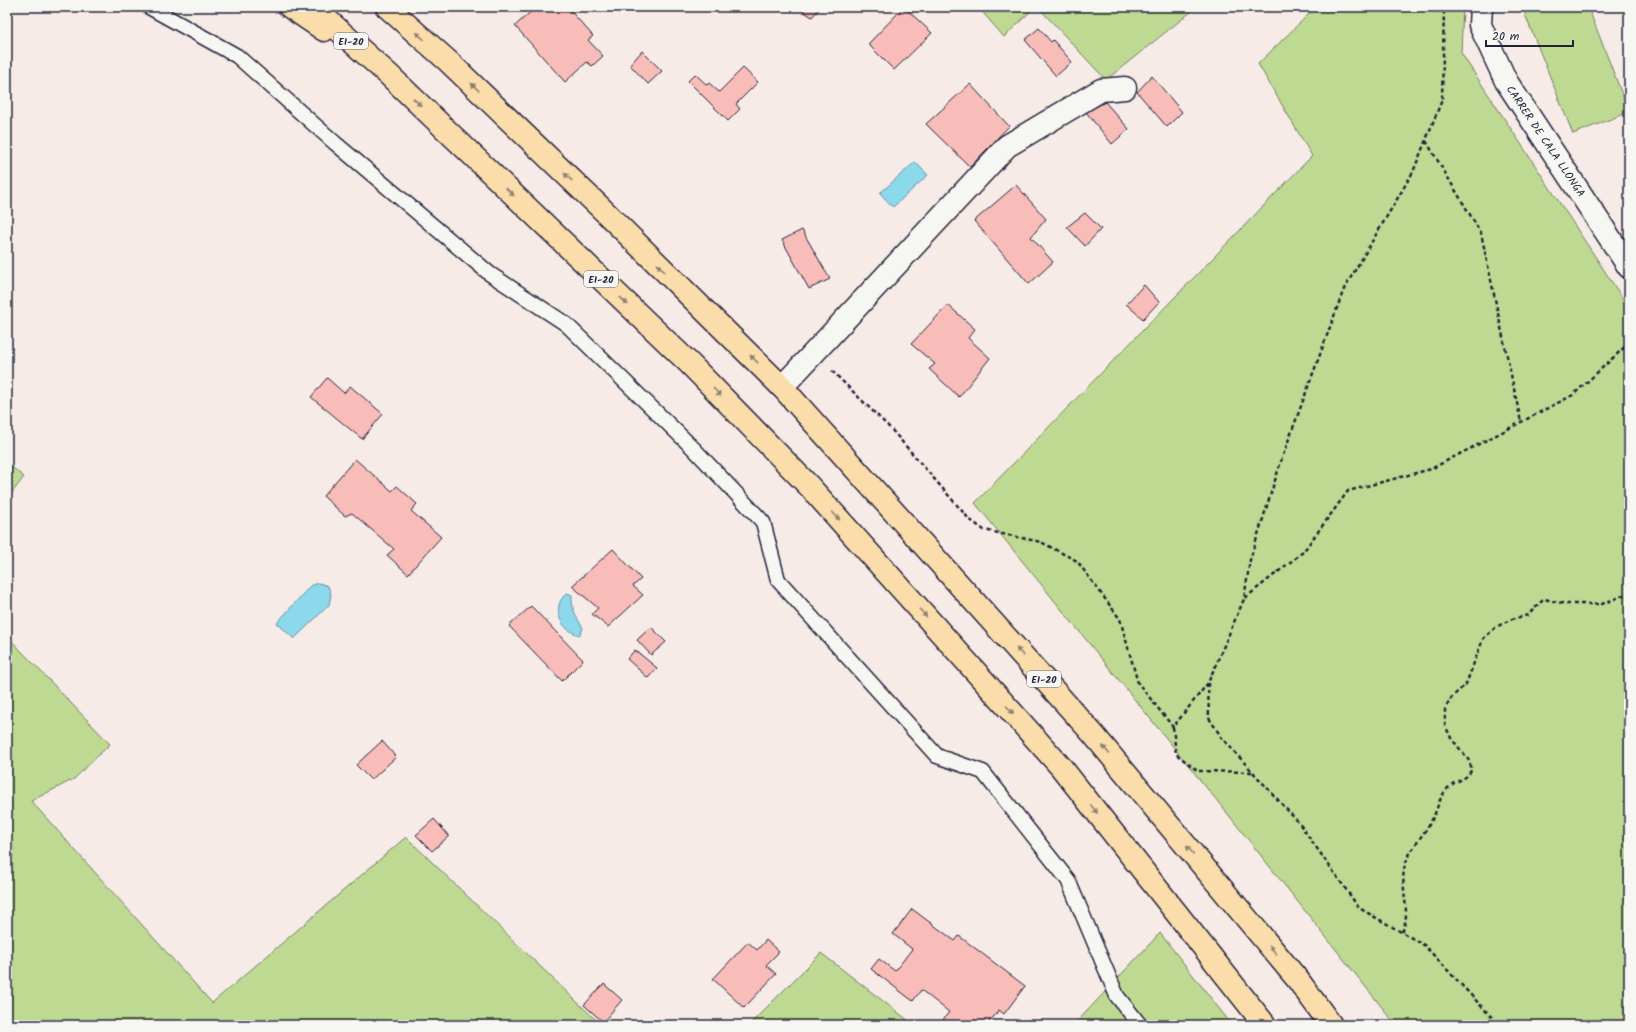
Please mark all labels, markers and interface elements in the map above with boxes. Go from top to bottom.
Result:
scale bar [1486,22,1573,48]
text: 20 m [1492,27,1520,46]
one-way arrow [415,32,425,41]
road number: EI-20 [334,33,368,49]
one-way arrow [470,82,480,92]
street label: CARRER DE CALA LLONGA [1501,82,1590,201]
one-way arrow [412,97,422,107]
one-way arrow [564,173,573,182]
one-way arrow [505,187,515,197]
one-way arrow [656,263,666,273]
road number: EI-20 [584,271,618,287]
one-way arrow [619,296,629,306]
one-way arrow [749,354,759,364]
one-way arrow [712,387,722,397]
one-way arrow [832,511,841,522]
one-way arrow [918,608,928,618]
one-way arrow [1016,647,1025,658]
road number: EI-20 [1027,671,1061,687]
one-way arrow [1005,705,1014,715]
one-way arrow [1102,745,1111,755]
one-way arrow [1090,804,1098,814]
one-way arrow [1185,844,1194,855]
one-way arrow [1268,944,1277,955]

